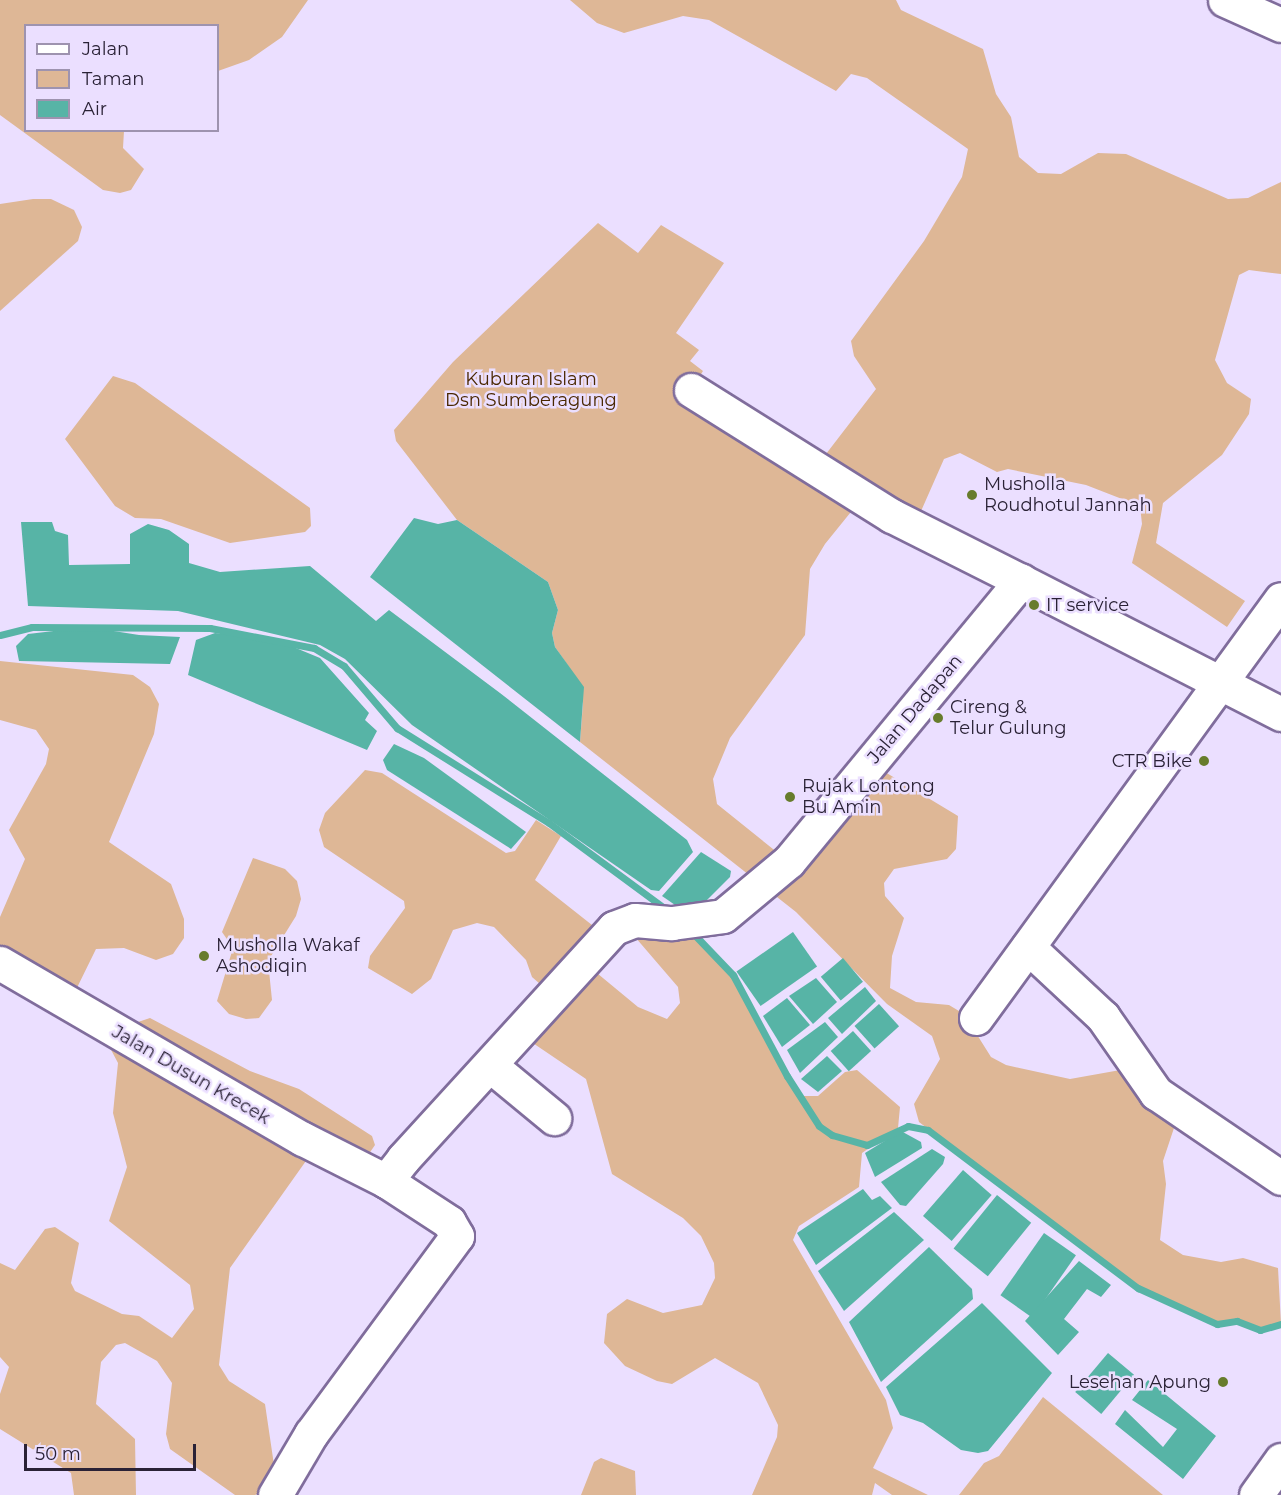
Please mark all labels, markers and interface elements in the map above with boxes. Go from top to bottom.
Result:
legend [24,24,219,132]
text: Jalan [82,38,129,60]
text: Taman [82,68,144,90]
text: Air [82,98,107,120]
park label: Kuburan Islam Dsn Sumberagung [445,369,617,412]
place label: Musholla Roudhotul Jannah [984,474,1152,516]
marker: Musholla Roudhotul Jannah [965,488,979,502]
place label: IT service [1046,594,1129,616]
marker: IT service [1027,598,1041,612]
street label: Jalan Dadapan [863,650,967,768]
place label: Cireng & Telur Gulung [950,697,1067,740]
marker: Cireng & Telur Gulung [931,711,945,725]
place label: CTR Bike [1112,750,1192,772]
marker: CTR Bike [1197,754,1211,768]
place label: Rujak Lontong Bu Amin [802,776,935,818]
marker: Rujak Lontong Bu Amin [783,790,797,804]
place label: Musholla Wakaf Ashodiqin [216,935,359,978]
marker: Musholla Wakaf Ashodiqin [197,949,211,963]
street label: Jalan Dusun Krecek [108,1021,274,1129]
place label: Lesehan Apung [1069,1371,1211,1393]
marker: Lesehan Apung [1216,1375,1230,1389]
scale bar [27,1432,200,1470]
text: 50 m [35,1443,81,1465]

